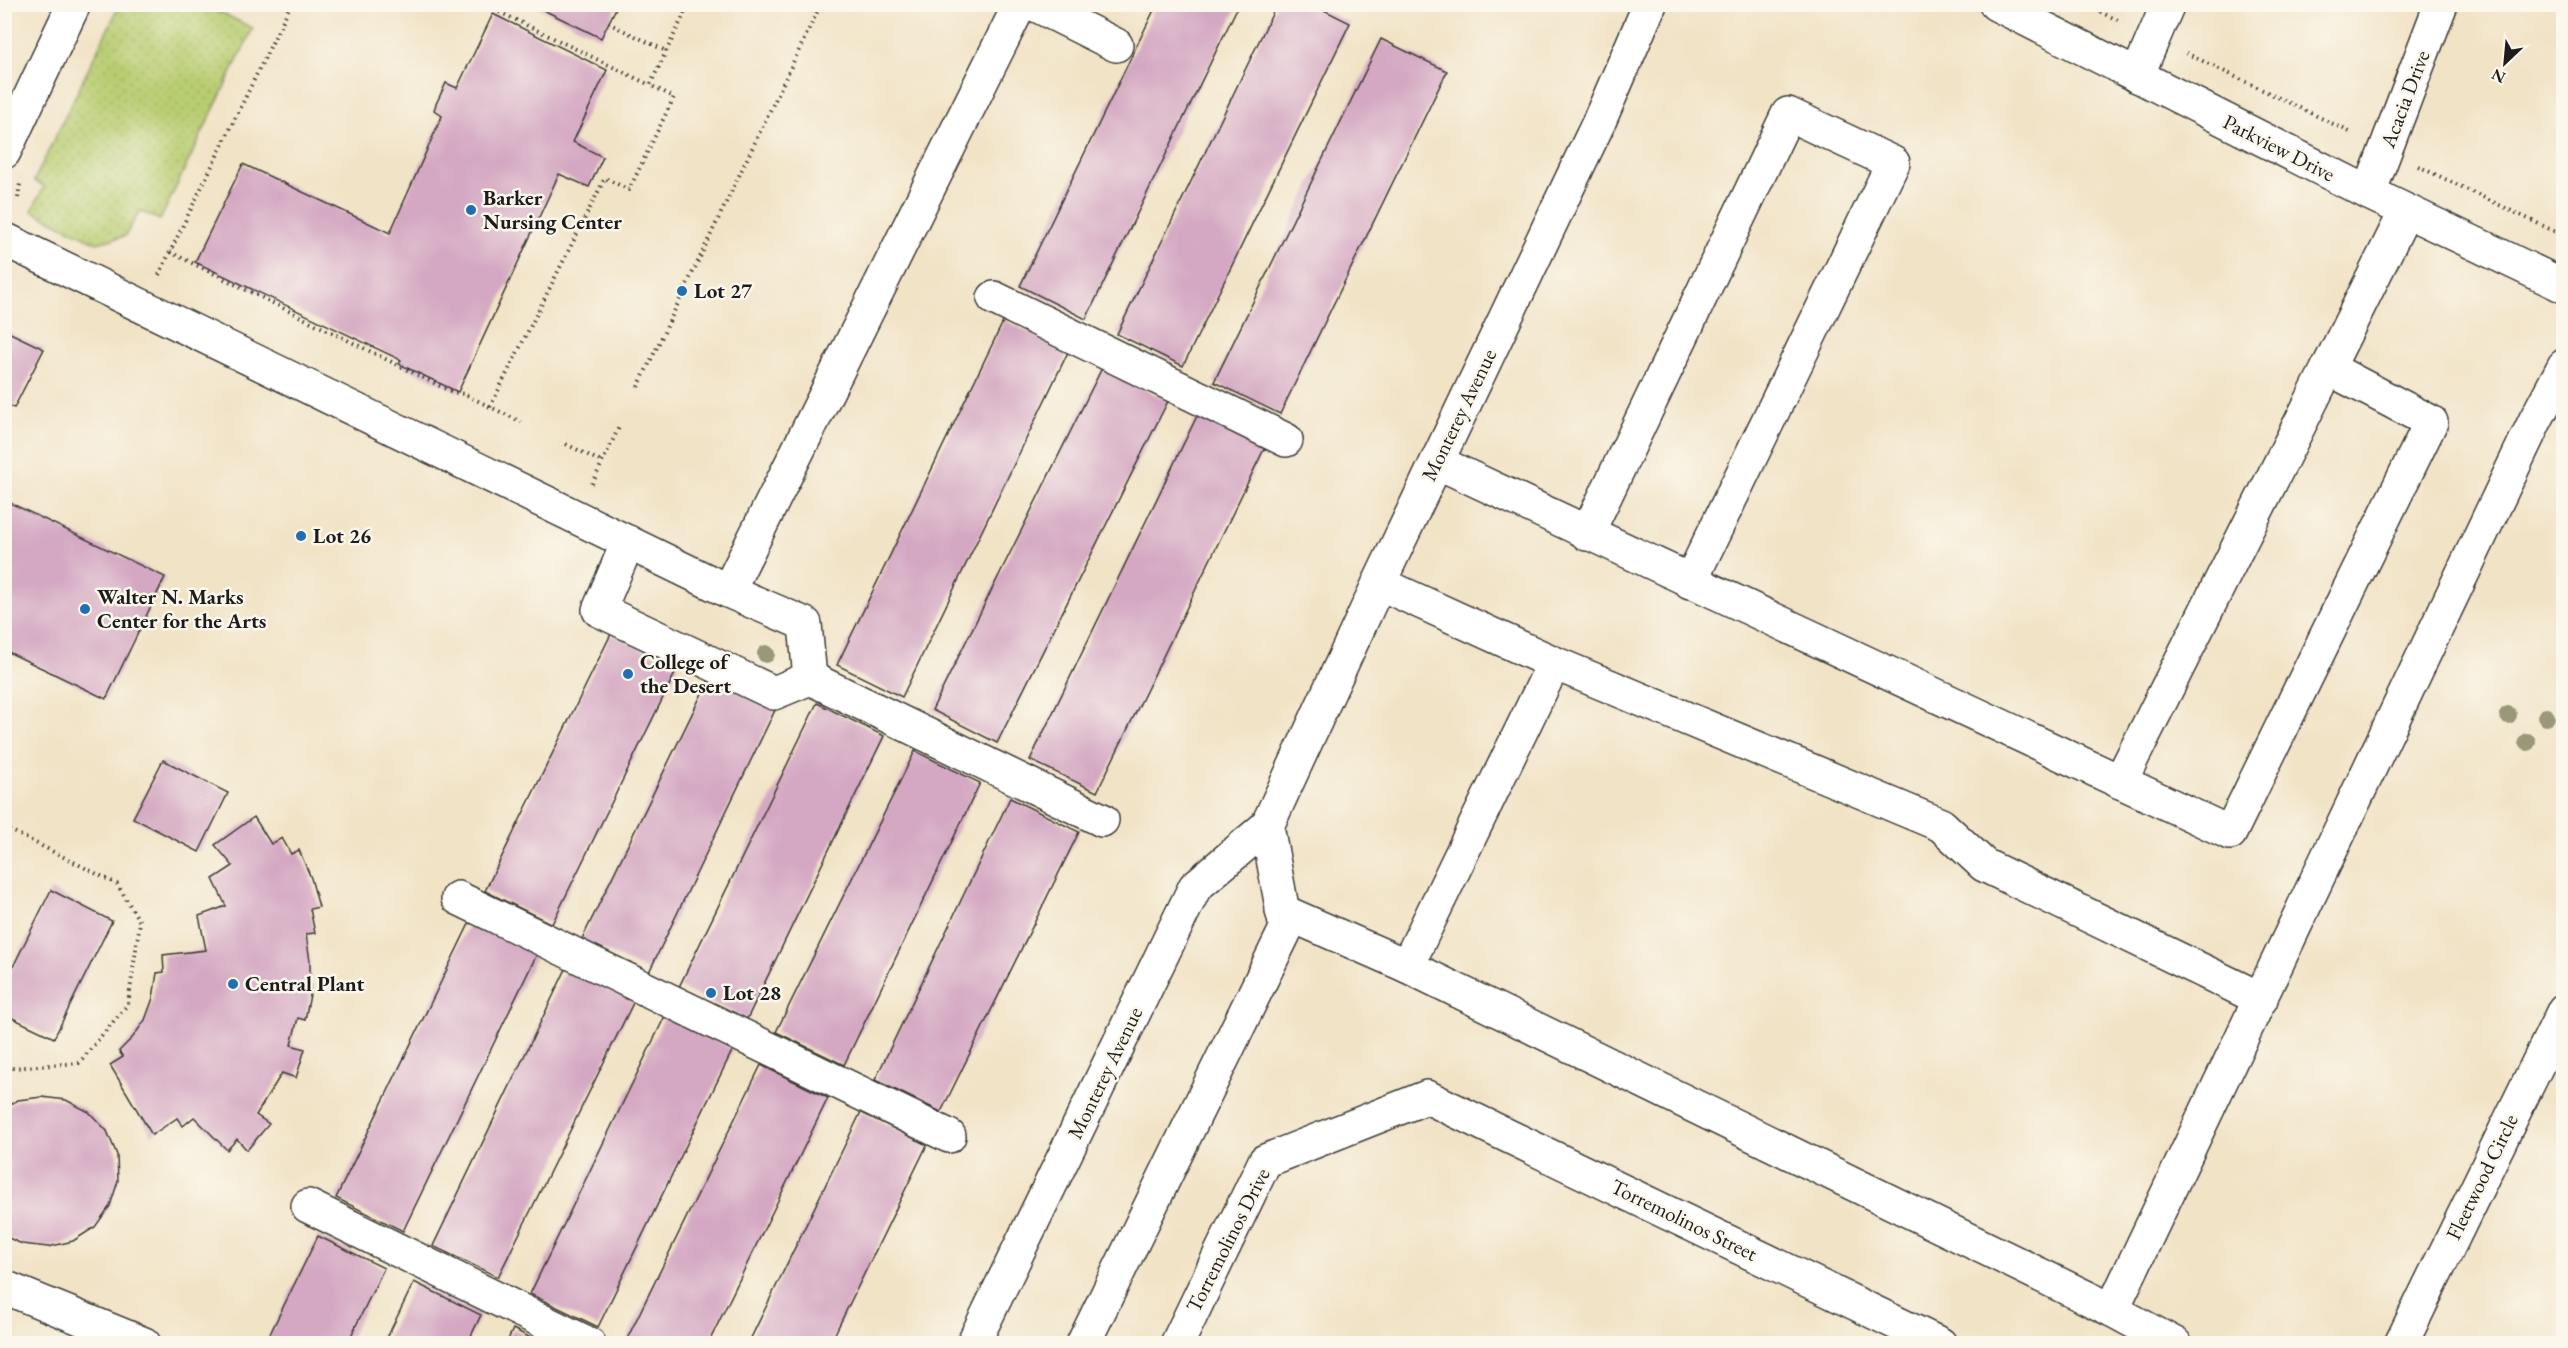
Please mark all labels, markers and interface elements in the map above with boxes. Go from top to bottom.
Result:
north arrow [2475,33,2535,93]
street label: Acacia Drive [2373,46,2435,152]
text: N [2488,64,2509,88]
street label: Parkview Drive [2219,108,2340,187]
place label: Barker Nursing Center [483,184,622,235]
marker: Barker Nursing Center [464,203,478,217]
place label: Lot 27 [694,277,753,304]
marker: Lot 27 [675,284,689,298]
street label: Monterey Avenue [1415,344,1502,485]
place label: Lot 26 [313,522,371,549]
marker: Lot 26 [294,529,308,543]
place label: Walter N. Marks Center for the Arts [97,583,266,634]
marker: Walter N. Marks Center for the Arts [78,602,92,616]
place label: College of the Desert [640,648,731,699]
marker: College of the Desert [621,667,635,681]
place label: Central Plant [245,970,364,997]
marker: Central Plant [226,977,240,991]
place label: Lot 28 [723,979,781,1006]
marker: Lot 28 [704,986,718,1000]
street label: Monterey Avenue [1061,1002,1148,1143]
street label: Fleetwood Circle [2439,1109,2524,1244]
street label: Torremolinos Drive [1180,1163,1276,1316]
street label: Torremolinos Street [1607,1172,1762,1267]

